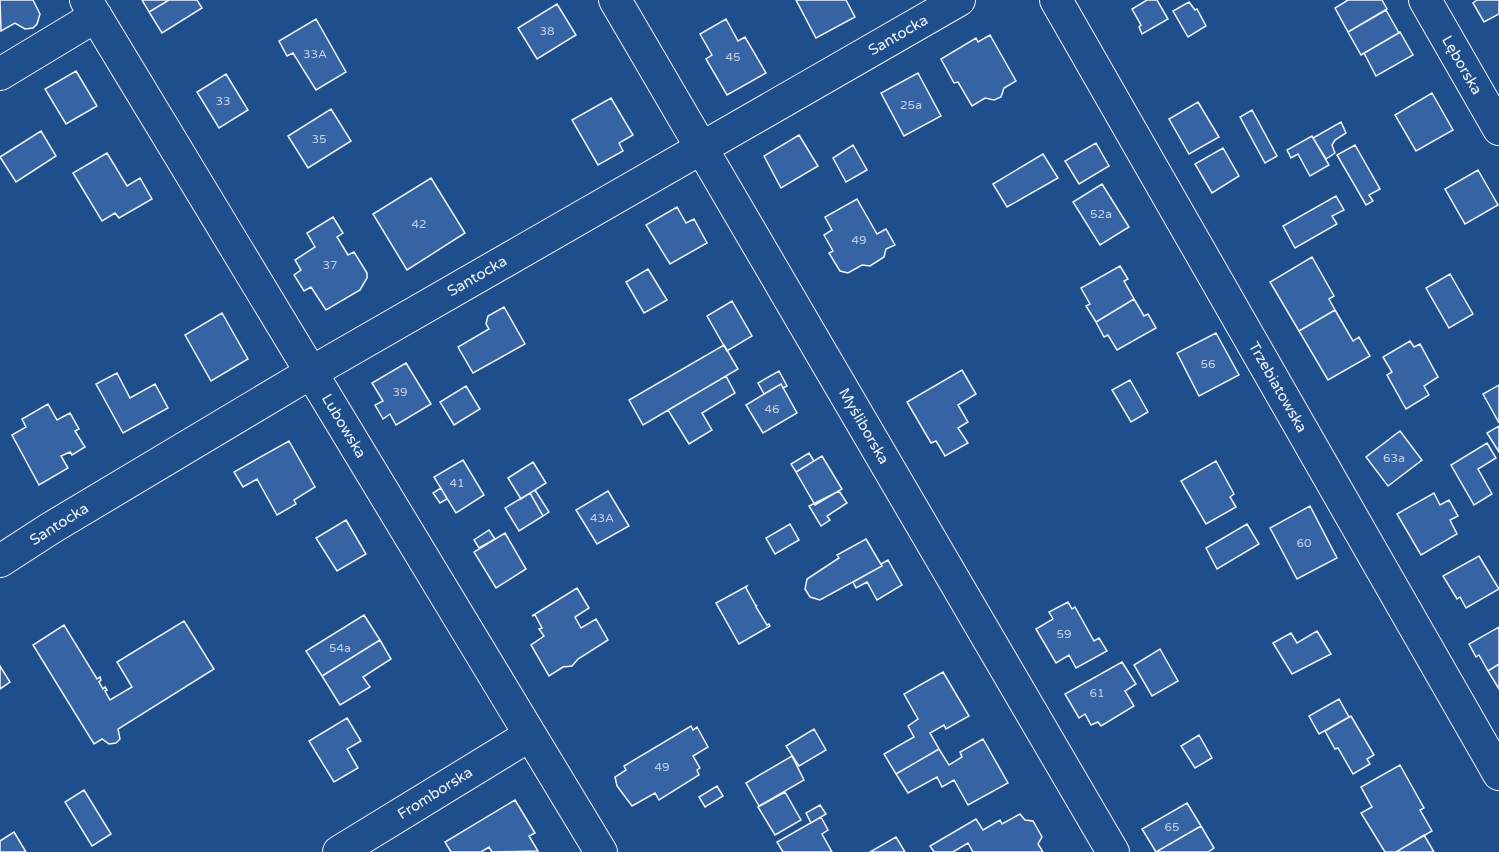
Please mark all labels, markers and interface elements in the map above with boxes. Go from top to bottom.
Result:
street label: Santocka [865,11,931,59]
house number: 38 [539,24,555,38]
street label: Lęborska [1438,32,1486,98]
house number: 33A [303,47,327,61]
house number: 45 [725,50,741,64]
house number: 33 [215,94,231,108]
house number: 25a [900,98,922,112]
house number: 35 [311,132,327,146]
house number: 52a [1090,207,1112,221]
house number: 42 [411,217,427,231]
house number: 49 [851,233,867,247]
street label: Santocka [444,252,510,300]
house number: 37 [322,258,338,272]
street label: Trzebiatowska [1245,339,1311,435]
house number: 56 [1200,357,1216,371]
house number: 39 [392,385,408,399]
street label: Myśliborska [835,385,893,467]
street label: Lubowska [318,391,370,461]
house number: 46 [764,402,780,416]
house number: 63a [1383,451,1405,465]
house number: 41 [449,476,465,490]
street label: Santocka [26,499,92,549]
house number: 43A [590,511,614,525]
house number: 60 [1296,536,1312,550]
house number: 59 [1056,627,1072,641]
house number: 54a [329,641,351,655]
house number: 61 [1089,686,1105,700]
house number: 49 [654,760,670,774]
street label: Fromborska [394,763,476,823]
house number: 65 [1164,820,1180,834]

